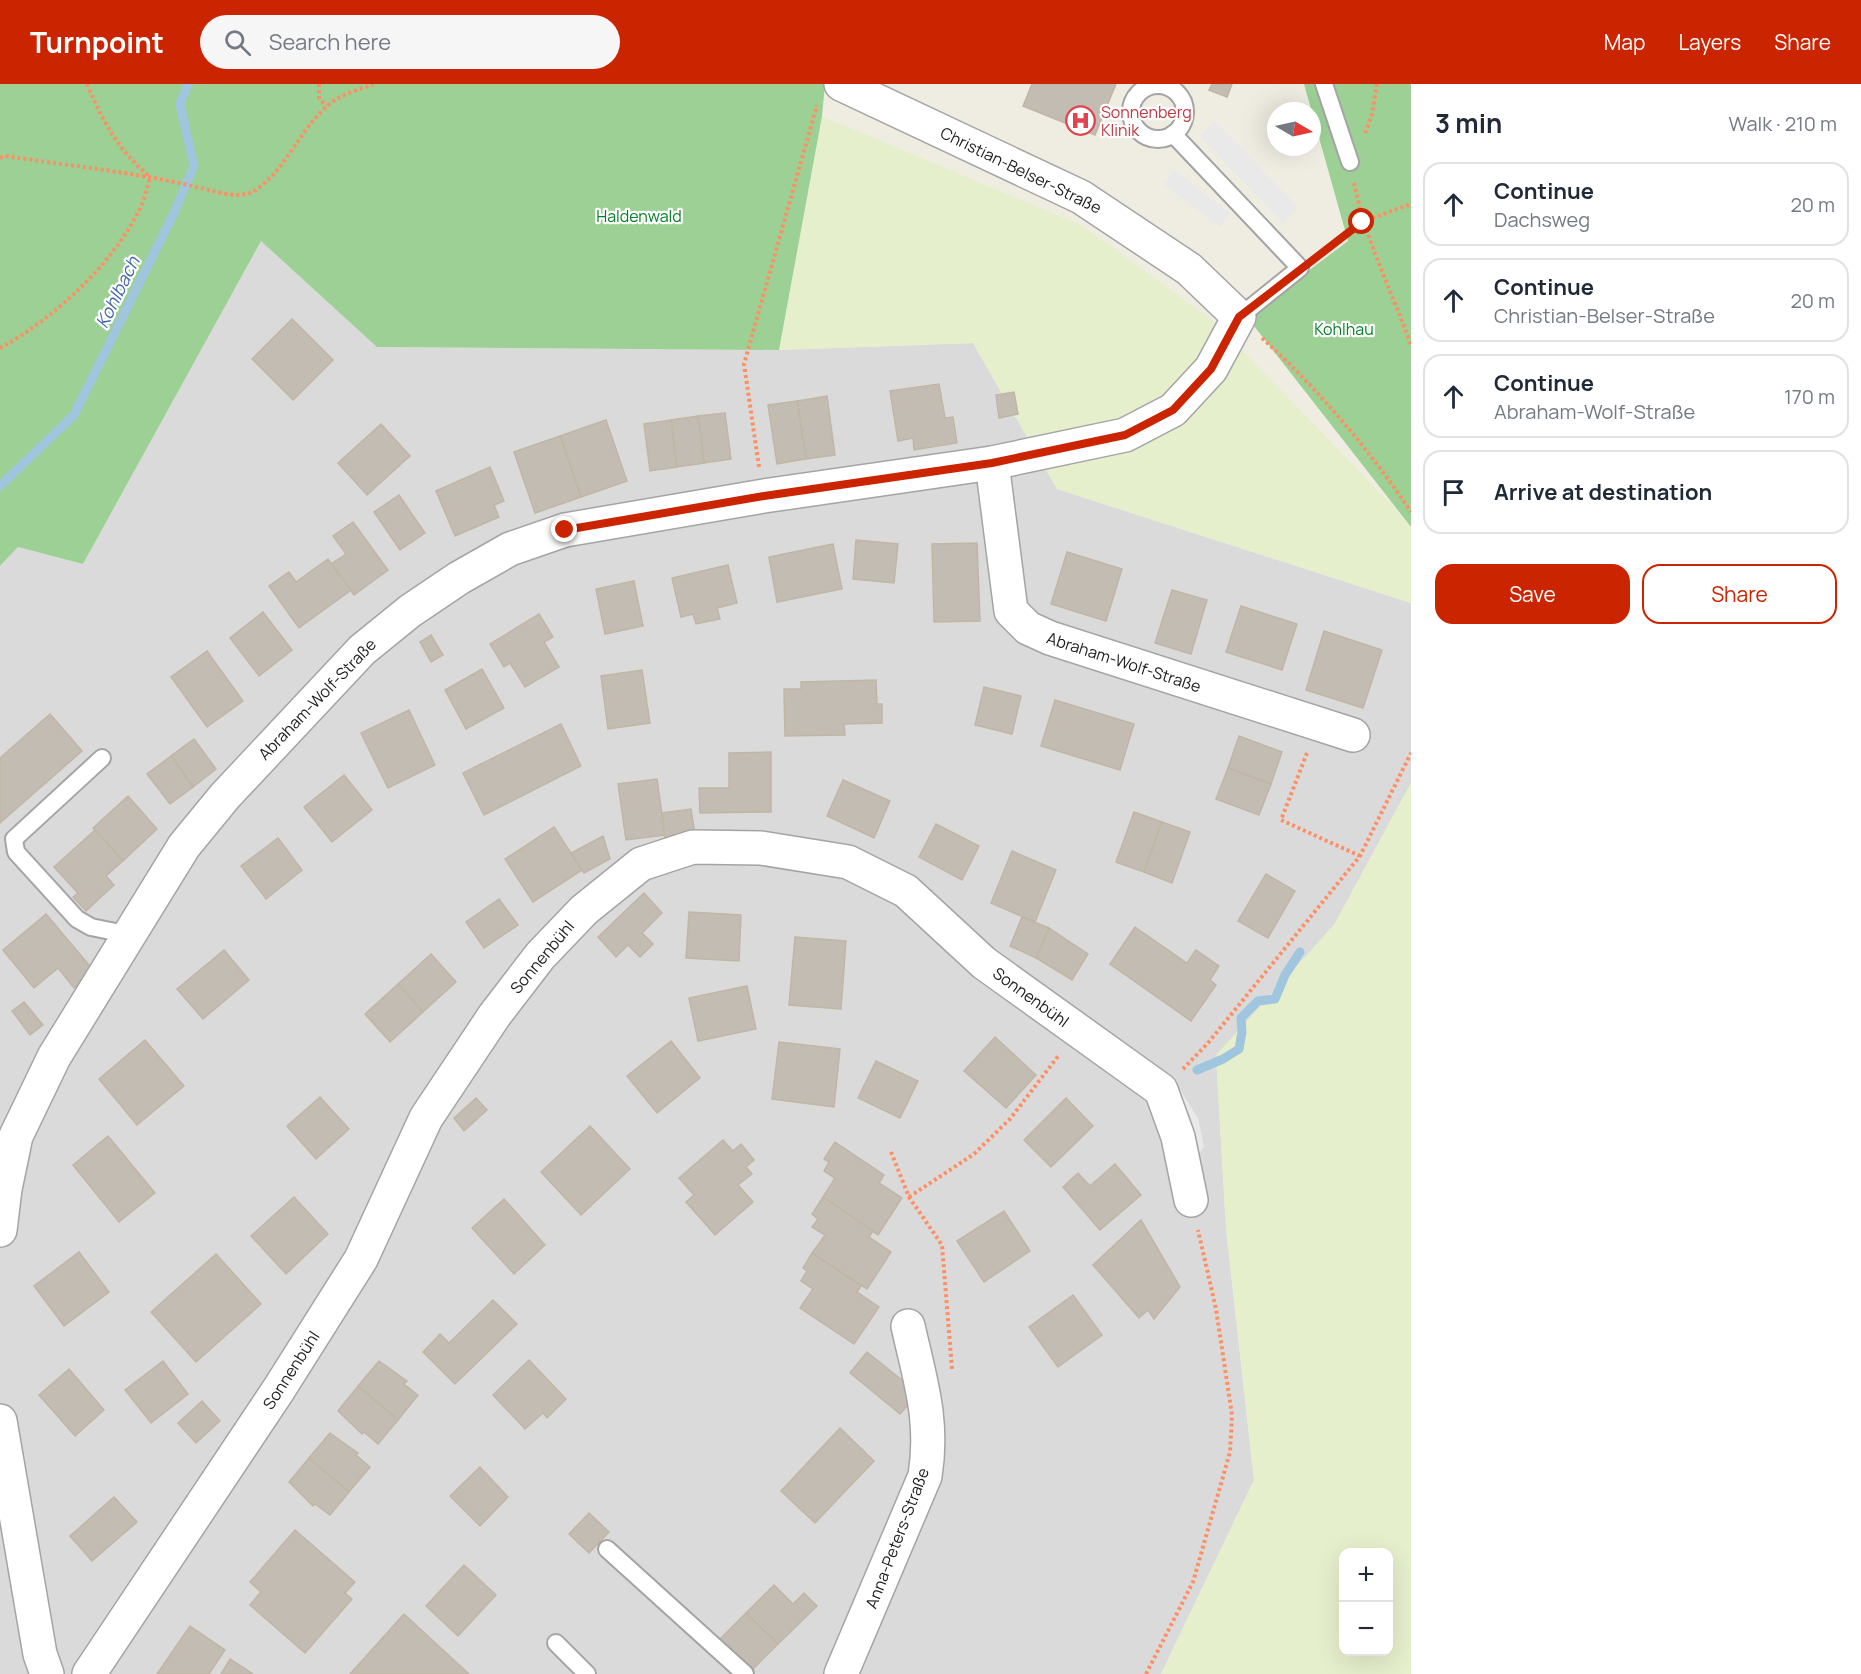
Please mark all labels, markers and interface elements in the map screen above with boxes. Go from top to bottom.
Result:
search box [200,15,620,69]
text: Turnpoint [30,23,164,61]
icon: search [221,26,254,59]
text: Search here [269,27,391,57]
text: Map [1604,28,1645,56]
text: Layers [1678,28,1741,56]
text: Share [1774,28,1831,56]
place label: Sonnenberg Klinik [1101,101,1192,141]
north arrow [1267,102,1321,156]
hospital icon: Sonnenberg Klinik [1064,105,1096,137]
text: 3 min [1435,105,1502,141]
text: Walk · 210 m [1729,110,1837,137]
street label: Christian-Belser-Straße [937,121,1105,219]
text: Continue [1494,176,1594,206]
icon: ahead [1437,188,1470,221]
text: 20 m [1790,191,1835,218]
park label: Haldenwald [596,205,682,227]
text: Dachsweg [1494,206,1590,233]
route start [1348,208,1374,234]
water label: Kohlbach [89,251,145,332]
text: Continue [1494,272,1594,302]
icon: ahead [1437,284,1470,317]
text: 20 m [1790,287,1835,314]
text: Christian-Belser-Straße [1494,302,1715,329]
park label: Kohlhau [1314,318,1374,340]
text: Continue [1494,368,1594,398]
icon: ahead [1437,380,1470,413]
text: 170 m [1784,383,1835,410]
text: Abraham-Wolf-Straße [1494,398,1695,425]
icon: arrive [1437,476,1470,509]
text: Arrive at destination [1494,477,1712,507]
route end [551,516,577,542]
button: Save [1435,564,1630,624]
button: Share [1642,564,1837,624]
street label: Abraham-Wolf-Straße [1044,627,1204,697]
street label: Abraham-Wolf-Straße [253,633,381,765]
street label: Sonnenbühl [505,916,579,998]
street label: Sonnenbühl [988,962,1074,1032]
street label: Sonnenbühl [258,1327,324,1413]
street label: Anna-Peters-Straße [860,1464,934,1612]
map controls [1339,1548,1393,1656]
button: + [1339,1548,1393,1602]
button: − [1339,1602,1393,1656]

